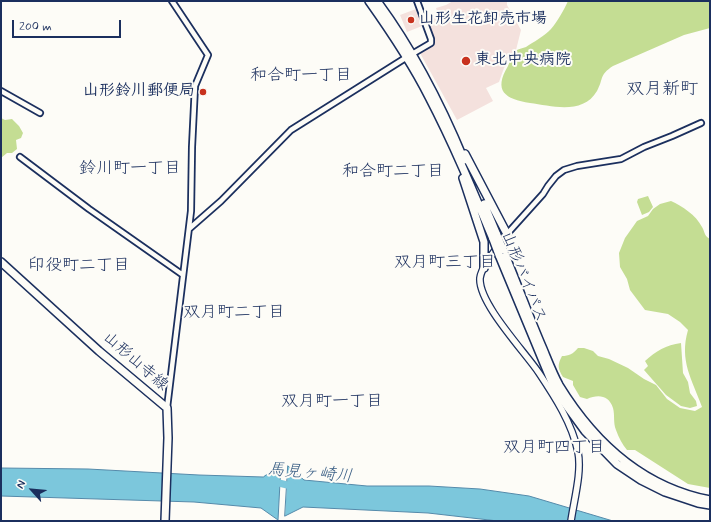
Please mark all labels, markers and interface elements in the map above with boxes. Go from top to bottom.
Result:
place label: 山形生花卸売市場 [419,10,547,30]
scale bar [14,12,123,38]
marker: 山形生花卸売市場 [406,15,416,25]
text: 200 m [19,19,52,35]
place label: 東北中央病院 [475,51,571,71]
marker: 東北中央病院 [460,55,472,67]
district label: 和合町一丁目 [250,66,352,86]
district label: 双月新町 [626,79,698,101]
place label: 山形鈴川郵便局 [83,82,195,102]
marker: 山形鈴川郵便局 [198,87,208,97]
district label: 鈴川町一丁目 [79,159,181,179]
district label: 和合町二丁目 [342,162,444,182]
street label: 山形バイパス [496,229,550,325]
district label: 双月町三丁目 [394,253,496,273]
district label: 印役町二丁目 [28,256,130,276]
district label: 双月町二丁目 [183,303,285,323]
street label: 山形山寺線 [99,329,171,395]
district label: 双月町一丁目 [281,392,383,412]
district label: 双月町四丁目 [503,438,605,458]
water label: 馬見ヶ崎川 [267,460,353,488]
north arrow [12,470,52,510]
text: N [13,478,29,491]

